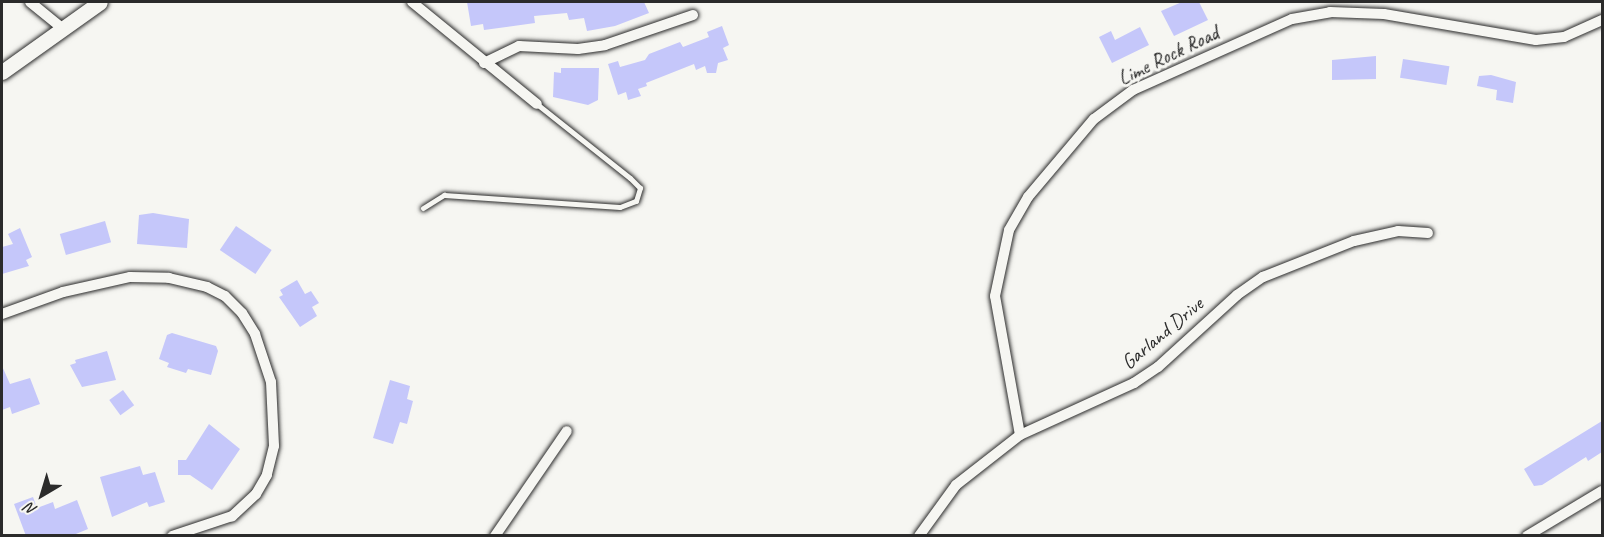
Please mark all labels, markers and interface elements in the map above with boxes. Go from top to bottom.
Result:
street label: Lime Rock Road [1113,19,1223,91]
street label: Garland Drive [1116,291,1208,375]
north arrow [12,465,72,525]
text: N [21,498,41,520]

